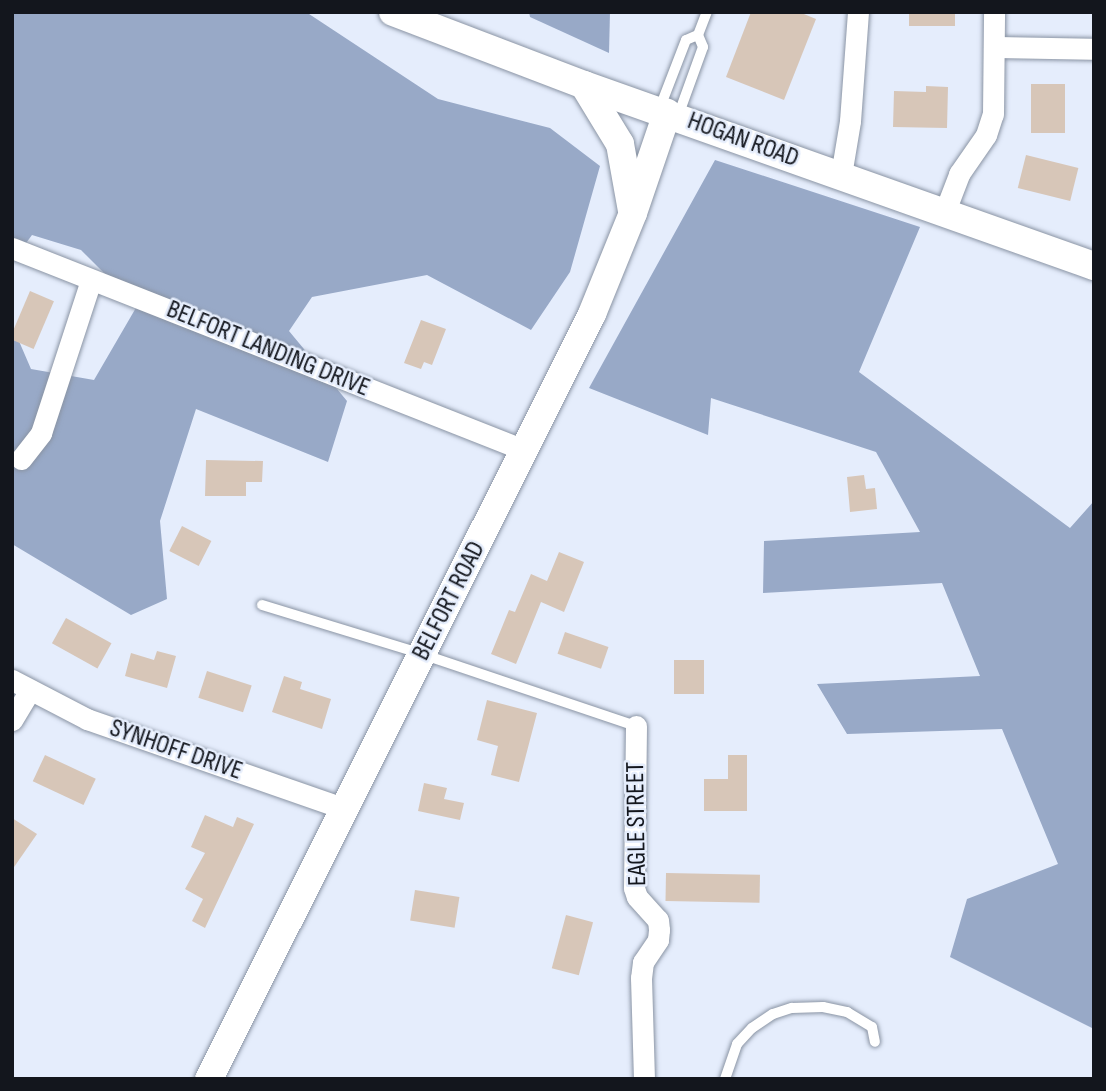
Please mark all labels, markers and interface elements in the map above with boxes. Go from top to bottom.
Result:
street label: HOGAN ROAD [683,106,803,174]
street label: BELFORT LANDING DRIVE [162,294,374,404]
street label: BELFORT ROAD [406,536,492,666]
street label: SYNHOFF DRIVE [106,713,246,787]
street label: EAGLE STREET [620,762,654,886]

